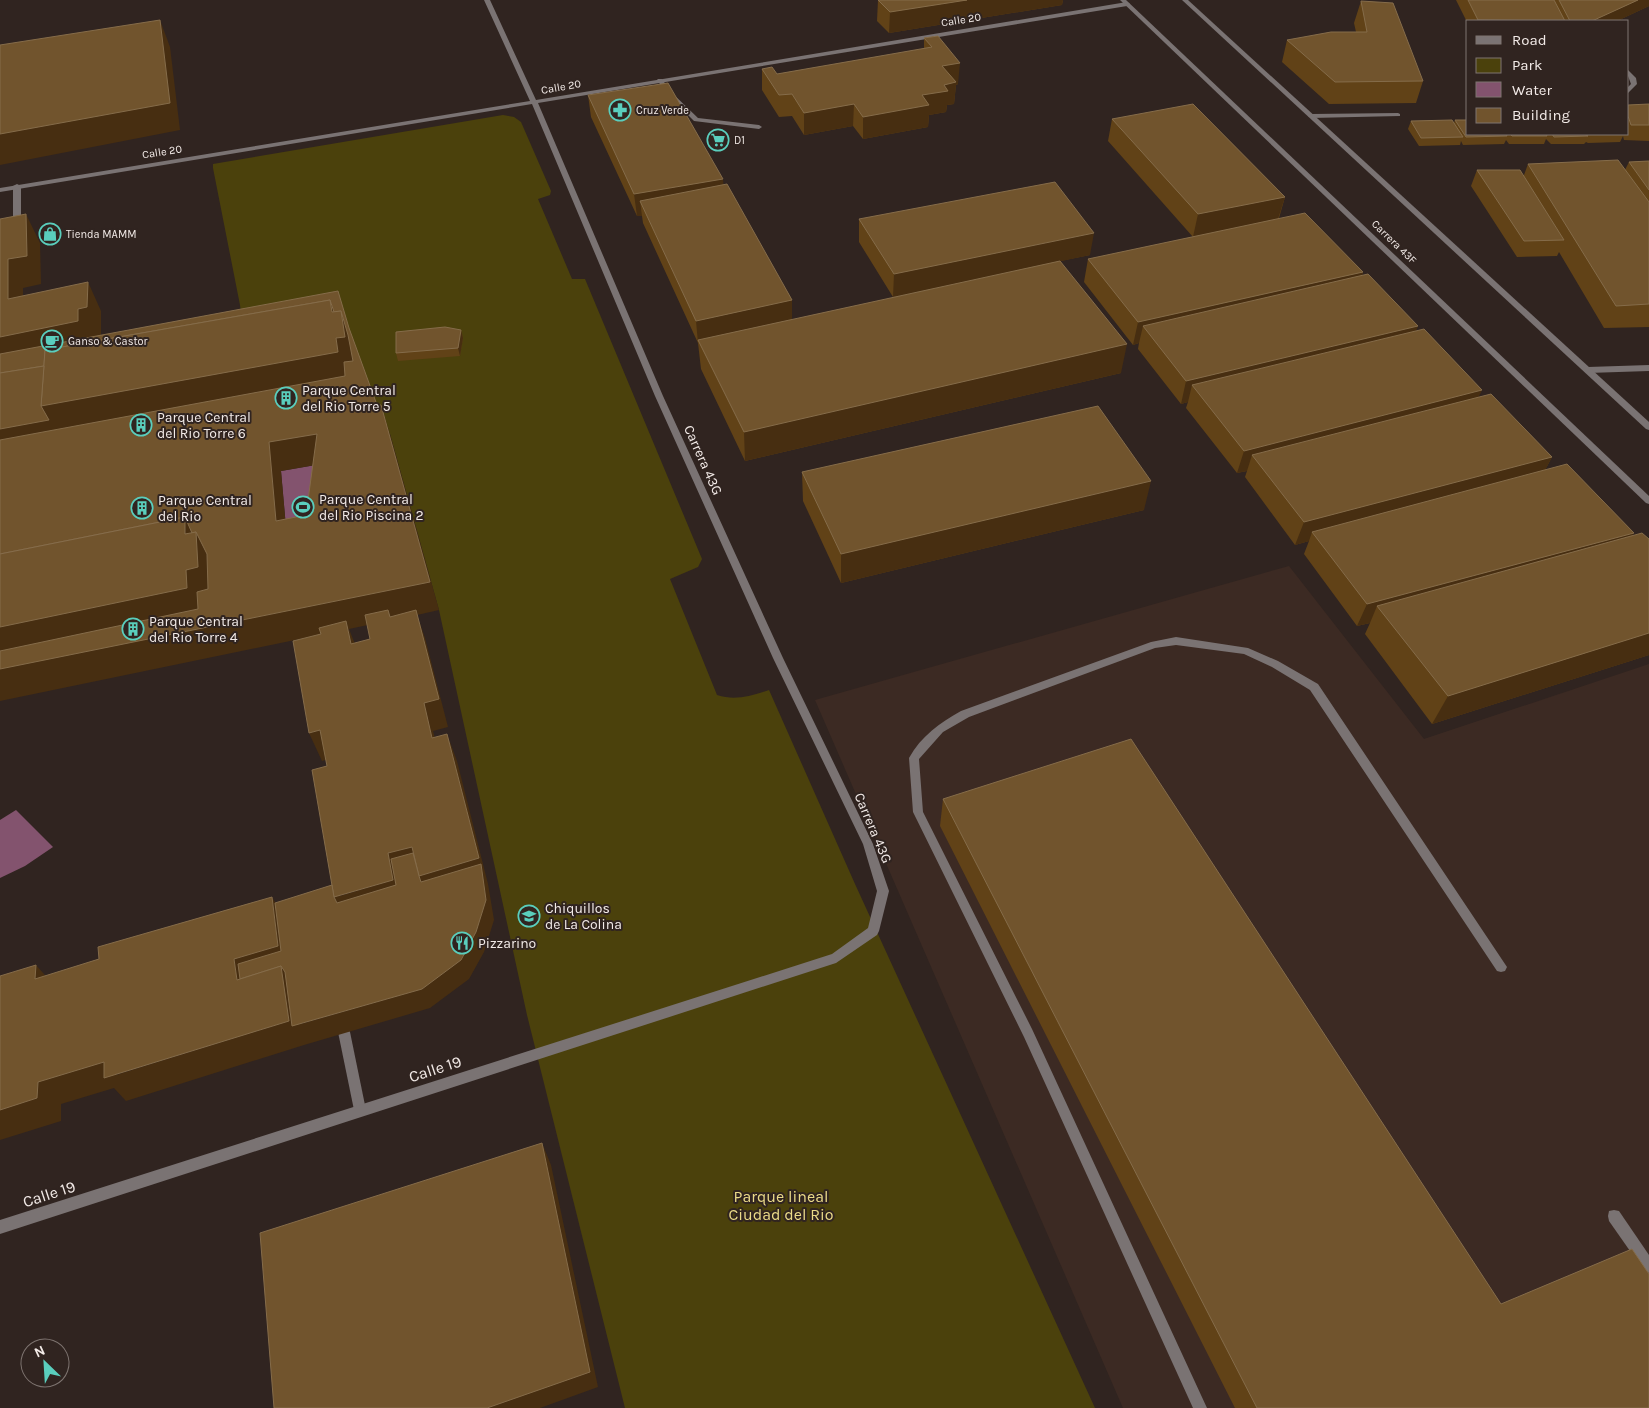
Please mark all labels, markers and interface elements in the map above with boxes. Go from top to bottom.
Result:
street label: Calle 20 [940,10,982,30]
legend [1466,20,1629,135]
text: Road [1512,31,1547,49]
text: Park [1512,56,1542,74]
street label: Calle 20 [540,77,582,97]
text: Water [1512,81,1553,99]
pharmacy icon: Cruz Verde [608,98,632,122]
place label: Cruz Verde [636,104,689,117]
text: Building [1512,106,1570,124]
supermarket icon: D1 [706,128,730,152]
place label: D1 [734,134,745,147]
street label: Calle 20 [141,142,183,162]
street label: Carrera 43F [1369,217,1419,267]
shop icon: Tienda MAMM [38,222,62,246]
place label: Tienda MAMM [66,228,137,241]
cafe icon: Ganso & Castor [40,329,64,353]
place label: Ganso & Castor [68,335,148,348]
place label: Parque Central del Rio Torre 5 [302,382,396,415]
building icon: Parque Central del Rio Torre 5 [274,386,298,410]
place label: Parque Central del Rio Torre 6 [157,409,251,442]
building icon: Parque Central del Rio Torre 6 [129,413,153,437]
street label: Carrera 43G [680,422,726,498]
place label: Parque Central del Rio Piscina 2 [319,491,424,524]
place label: Parque Central del Rio [158,492,252,525]
sports icon: Parque Central del Rio Piscina 2 [291,495,315,519]
building icon: Parque Central del Rio [130,496,154,520]
place label: Parque Central del Rio Torre 4 [149,613,243,646]
building icon: Parque Central del Rio Torre 4 [121,617,145,641]
street label: Carrera 43G [851,790,895,866]
place label: Chiquillos de La Colina [545,900,622,933]
school or university icon: Chiquillos de La Colina [517,904,541,928]
restaurant icon: Pizzarino [450,931,474,955]
place label: Pizzarino [478,935,536,952]
street label: Calle 19 [406,1052,464,1086]
street label: Calle 19 [20,1177,78,1211]
park label: Parque lineal Ciudad del Rio [728,1187,834,1224]
north arrow [20,1338,70,1388]
text: N [32,1342,48,1361]

